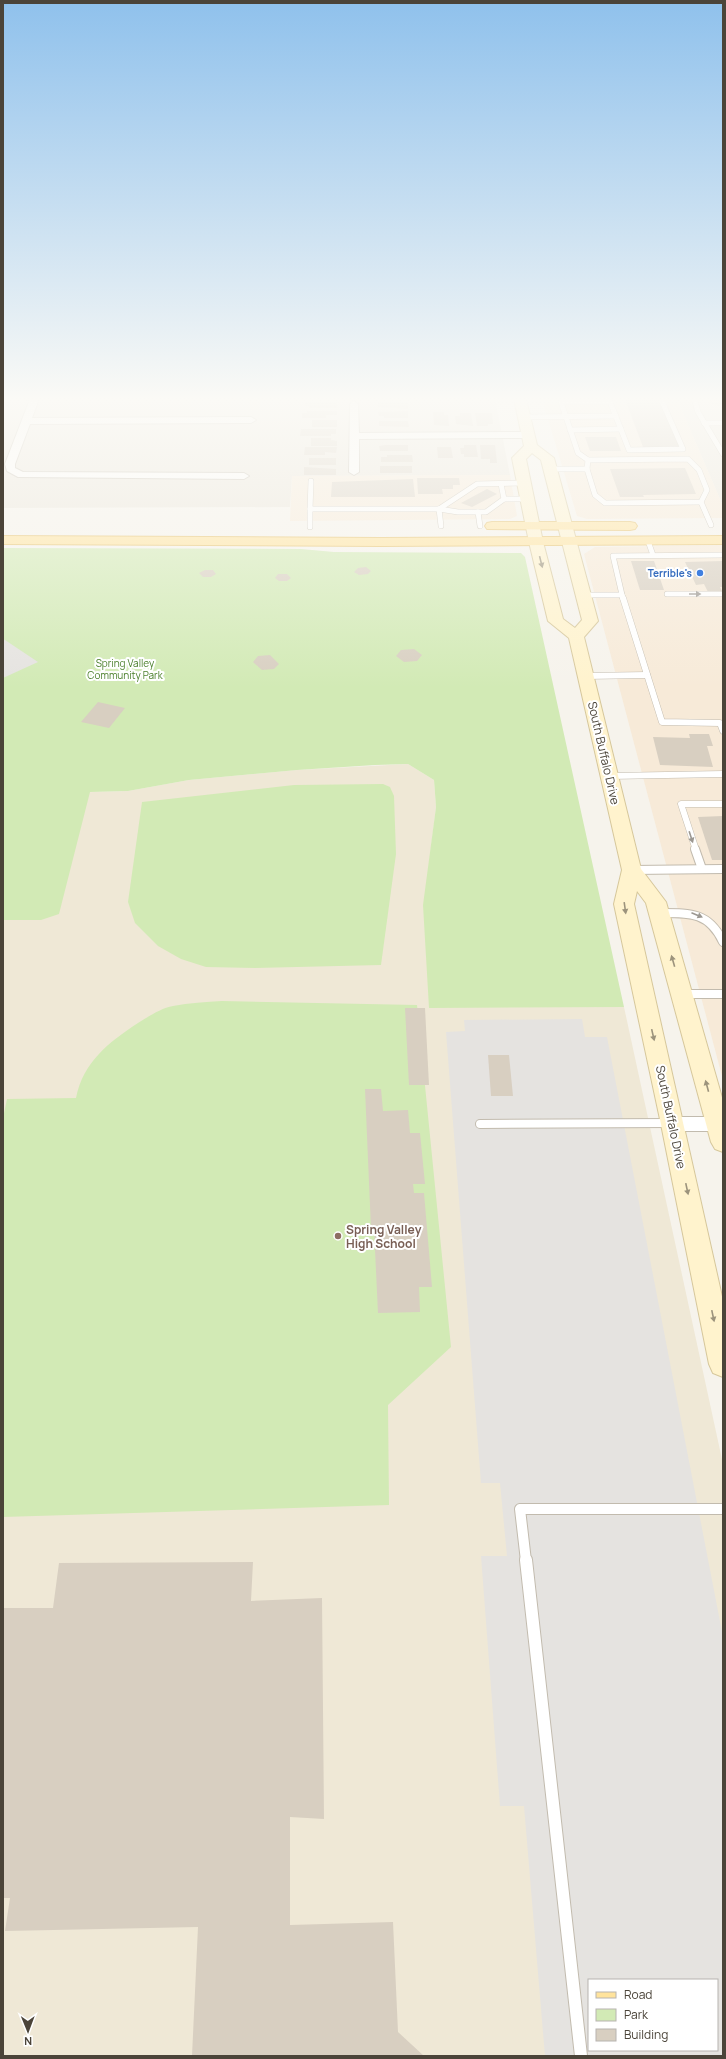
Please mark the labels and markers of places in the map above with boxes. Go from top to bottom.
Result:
place label: Terrible's [648,566,693,580]
marker: Terrible's [695,568,705,578]
place label: Spring Valley High School [346,1221,422,1252]
marker: Spring Valley High School [333,1231,343,1241]

